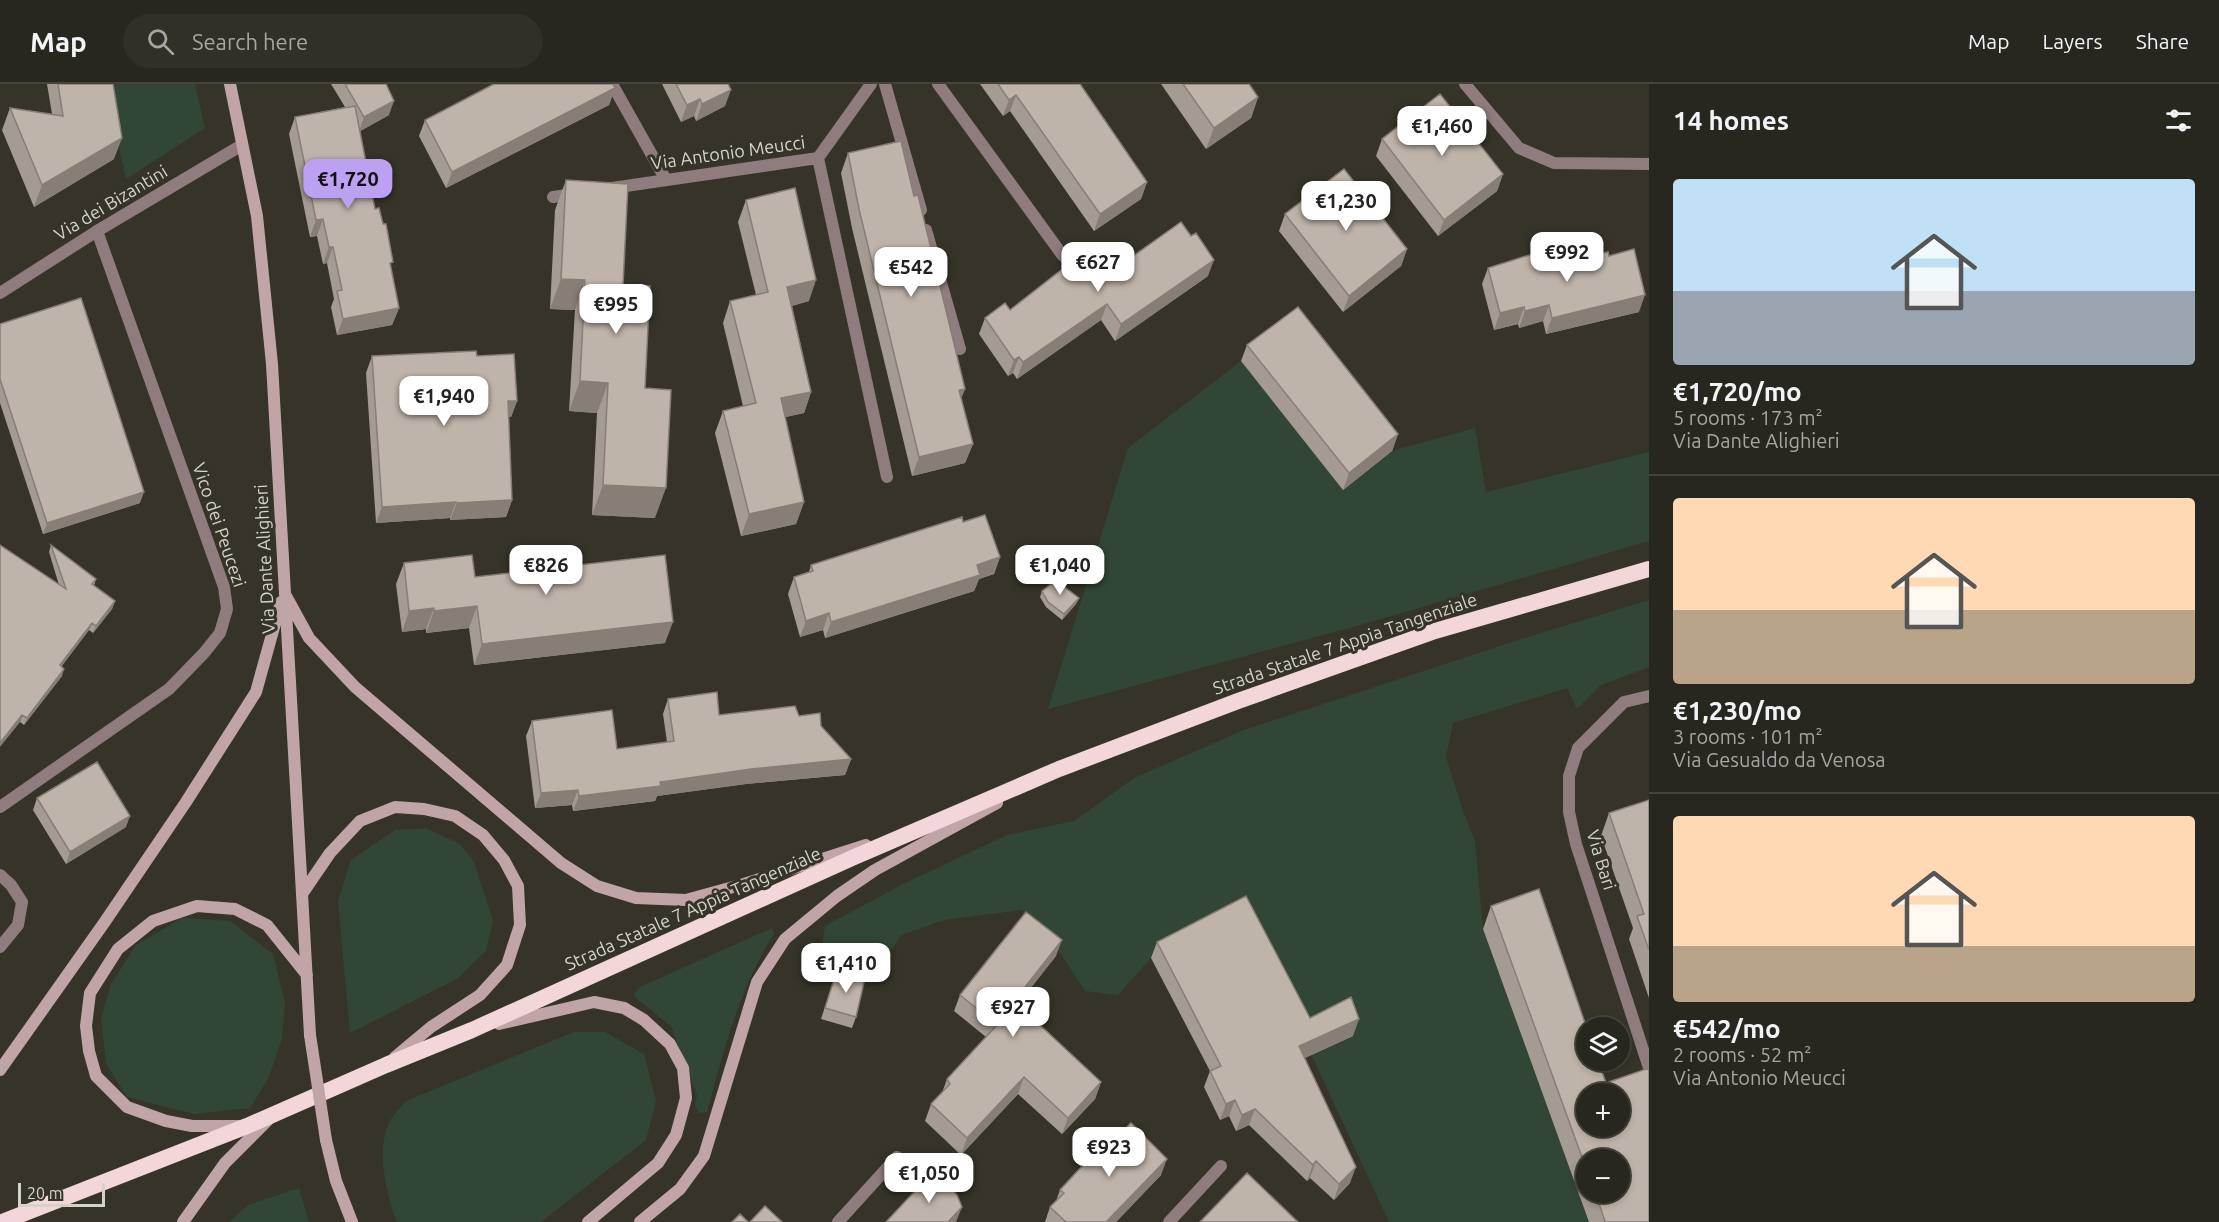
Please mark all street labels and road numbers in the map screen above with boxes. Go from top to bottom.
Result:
street label: Via Antonio Meucci [649,131,806,173]
street label: Via dei Bizantini [50,161,171,244]
street label: Vico dei Peucezi [189,460,251,589]
street label: Via Dante Alighieri [250,484,278,634]
street label: Strada Statale 7 Appia Tangenziale [1210,588,1479,698]
street label: Via Bari [1583,827,1621,892]
street label: Strada Statale 7 Appia Tangenziale [562,842,824,974]

